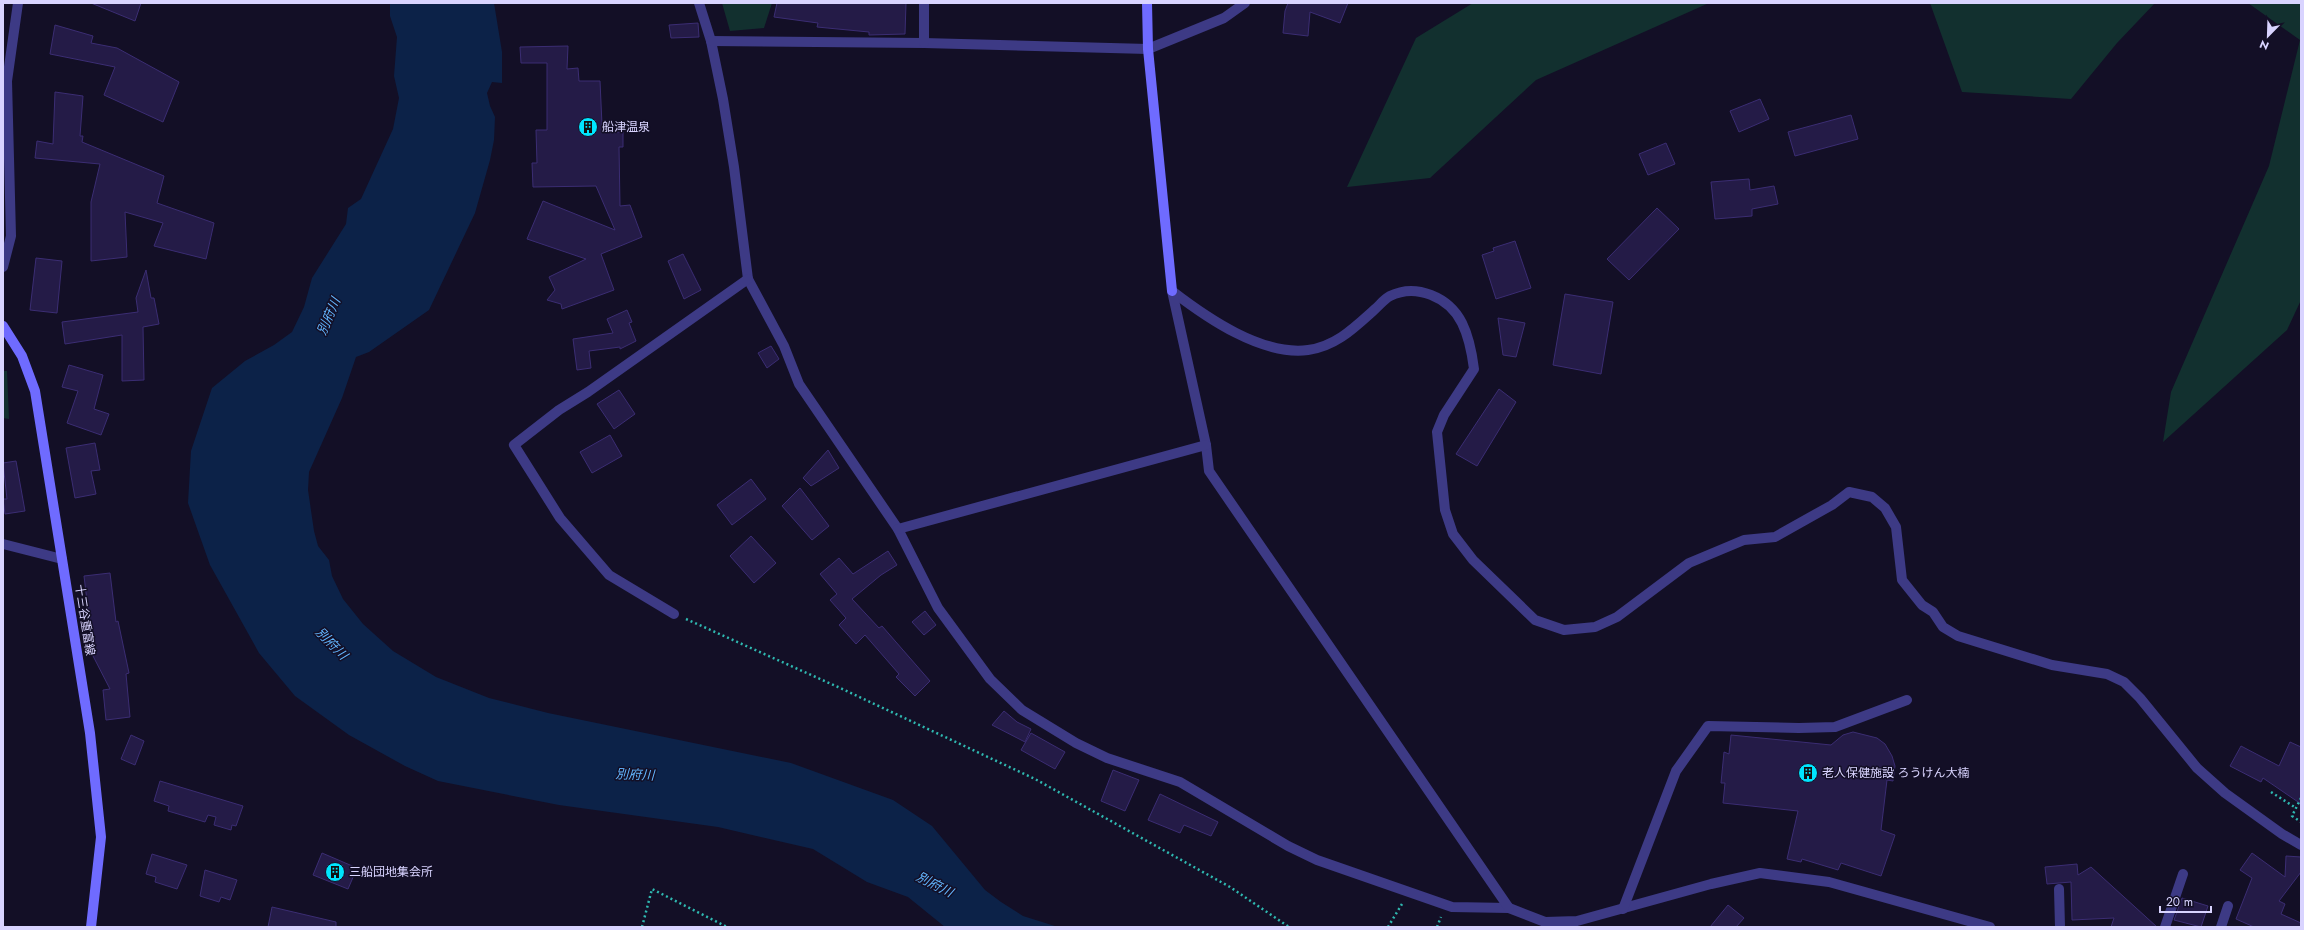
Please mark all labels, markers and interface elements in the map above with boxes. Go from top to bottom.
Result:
north arrow [2248,16,2288,56]
text: N [2257,36,2271,54]
building icon: 船津温泉 [577,116,599,138]
place label: 船津温泉 [602,118,650,136]
water label: 別府川 [312,293,346,338]
street label: 十三谷重富線 [70,583,100,657]
water label: 別府川 [311,623,354,665]
building icon: 老人保健施設 ろうけん大楠 [1797,762,1819,784]
water label: 別府川 [615,764,657,785]
place label: 老人保健施設 ろうけん大楠 [1822,764,1970,782]
building icon: 三船団地集会所 [324,861,346,883]
place label: 三船団地集会所 [349,863,433,881]
water label: 別府川 [913,867,958,903]
scale bar [2160,888,2211,914]
text: 20 m [2166,893,2193,911]

